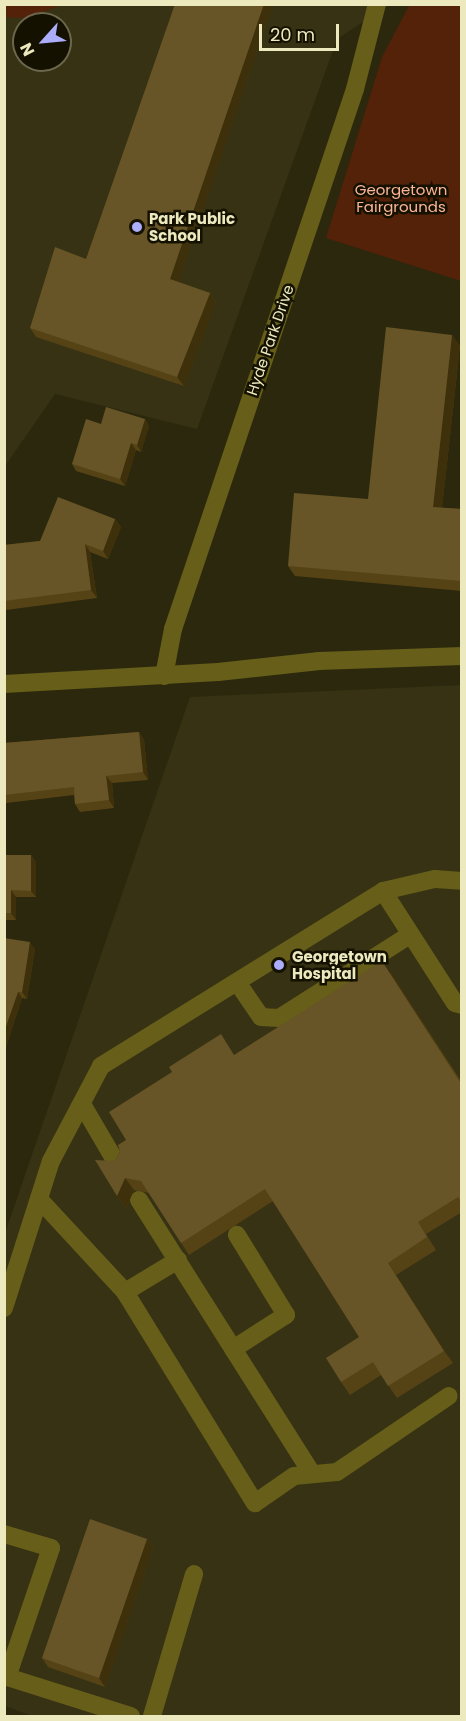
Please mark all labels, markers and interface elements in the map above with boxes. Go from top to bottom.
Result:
north arrow [12,12,72,72]
scale bar [262,12,342,50]
text: 20 m [270,22,315,47]
text: N [14,39,40,60]
park label: Georgetown Fairgrounds [355,180,447,215]
place label: Park Public School [149,209,235,244]
marker: Park Public School [130,220,144,234]
street label: Hyde Park Drive [243,282,297,398]
place label: Georgetown Hospital [292,947,387,982]
marker: Georgetown Hospital [270,956,288,974]

